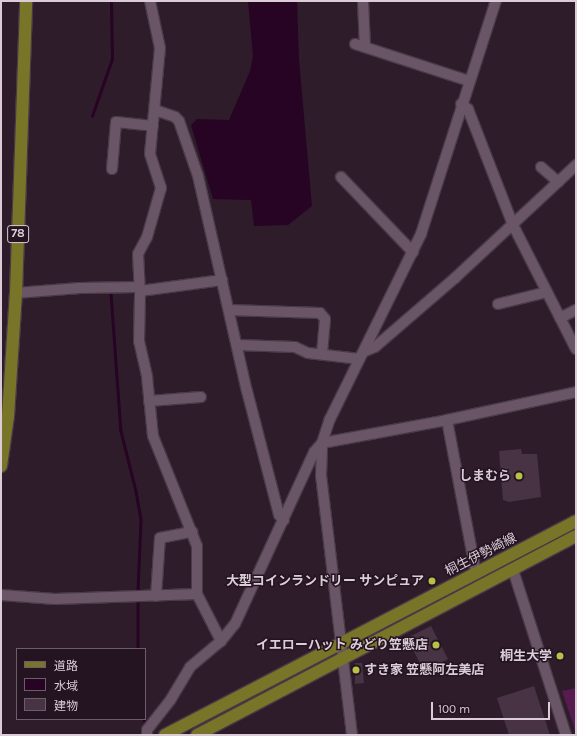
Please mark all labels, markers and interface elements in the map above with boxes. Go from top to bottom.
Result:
road number: 78 [7,224,29,244]
place label: しまむら [459,468,511,484]
marker: しまむら [514,471,524,481]
street label: 桐生伊勢崎線 [443,530,519,580]
place label: 大型コインランドリー サンピュア [226,573,424,589]
marker: 大型コインランドリー サンピュア [427,576,437,586]
place label: イエローハット みどり笠懸店 [256,637,428,653]
marker: イエローハット みどり笠懸店 [431,640,441,650]
legend [16,648,146,720]
place label: 桐生大学 [500,648,552,664]
marker: 桐生大学 [555,651,565,661]
text: 道路 [54,659,78,673]
place label: すき家 笠懸阿左美店 [364,662,484,678]
marker: すき家 笠懸阿左美店 [351,665,361,675]
text: 水域 [54,679,78,693]
scale bar [433,694,552,720]
text: 建物 [54,699,78,713]
text: 100 m [438,702,470,716]

